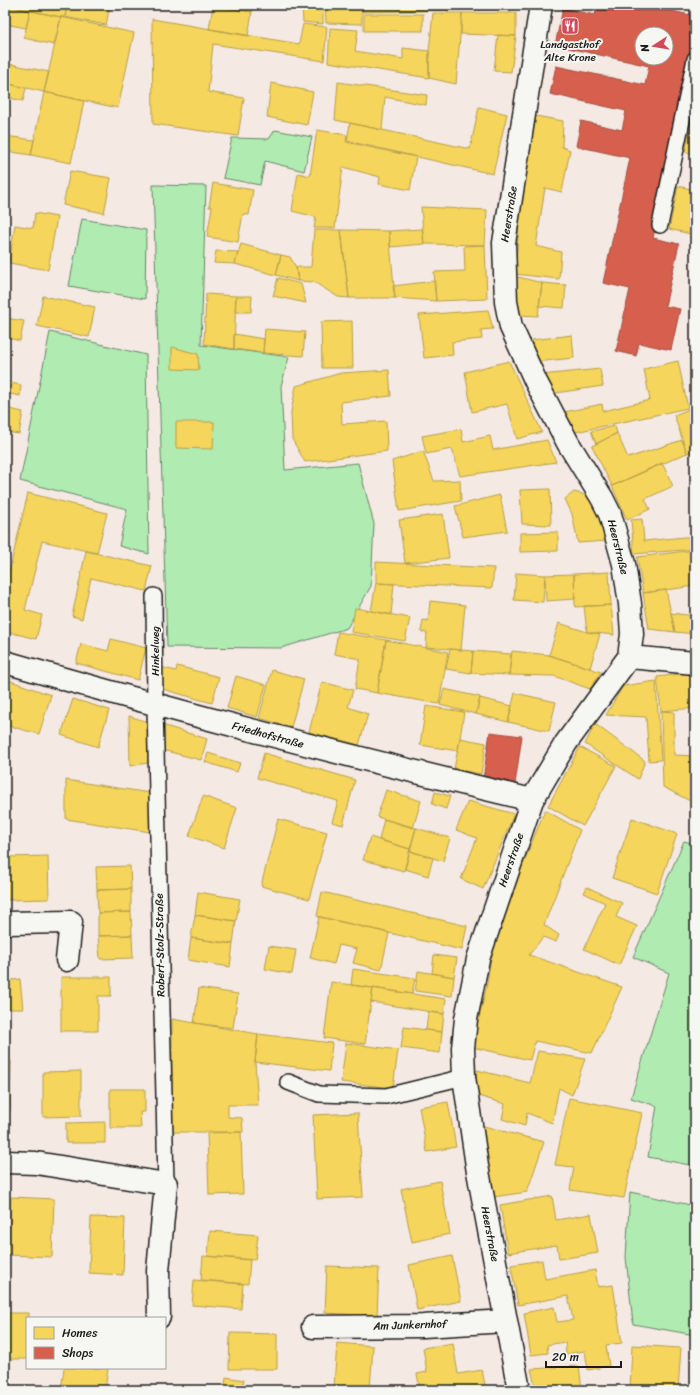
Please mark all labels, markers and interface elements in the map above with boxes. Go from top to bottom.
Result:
restaurant icon: Landgasthof Alte Krone [560,16,580,36]
north arrow [634,26,674,66]
place label: Landgasthof Alte Krone [540,35,602,67]
text: N [635,42,655,55]
street label: Heerstraße [495,184,523,243]
street label: Heerstraße [602,517,634,577]
street label: Hinkelweg [146,626,165,676]
street label: Friedhofstraße [230,716,306,754]
street label: Heerstraße [493,830,529,890]
street label: Robert-Stolz-Straße [150,893,170,997]
street label: Heerstraße [475,1205,505,1264]
street label: Am Junkernhof [372,1314,449,1336]
legend [26,1317,166,1369]
text: Homes [62,1322,98,1344]
text: Shops [62,1342,93,1364]
scale bar [546,1343,621,1369]
text: 20 m [552,1346,579,1368]

